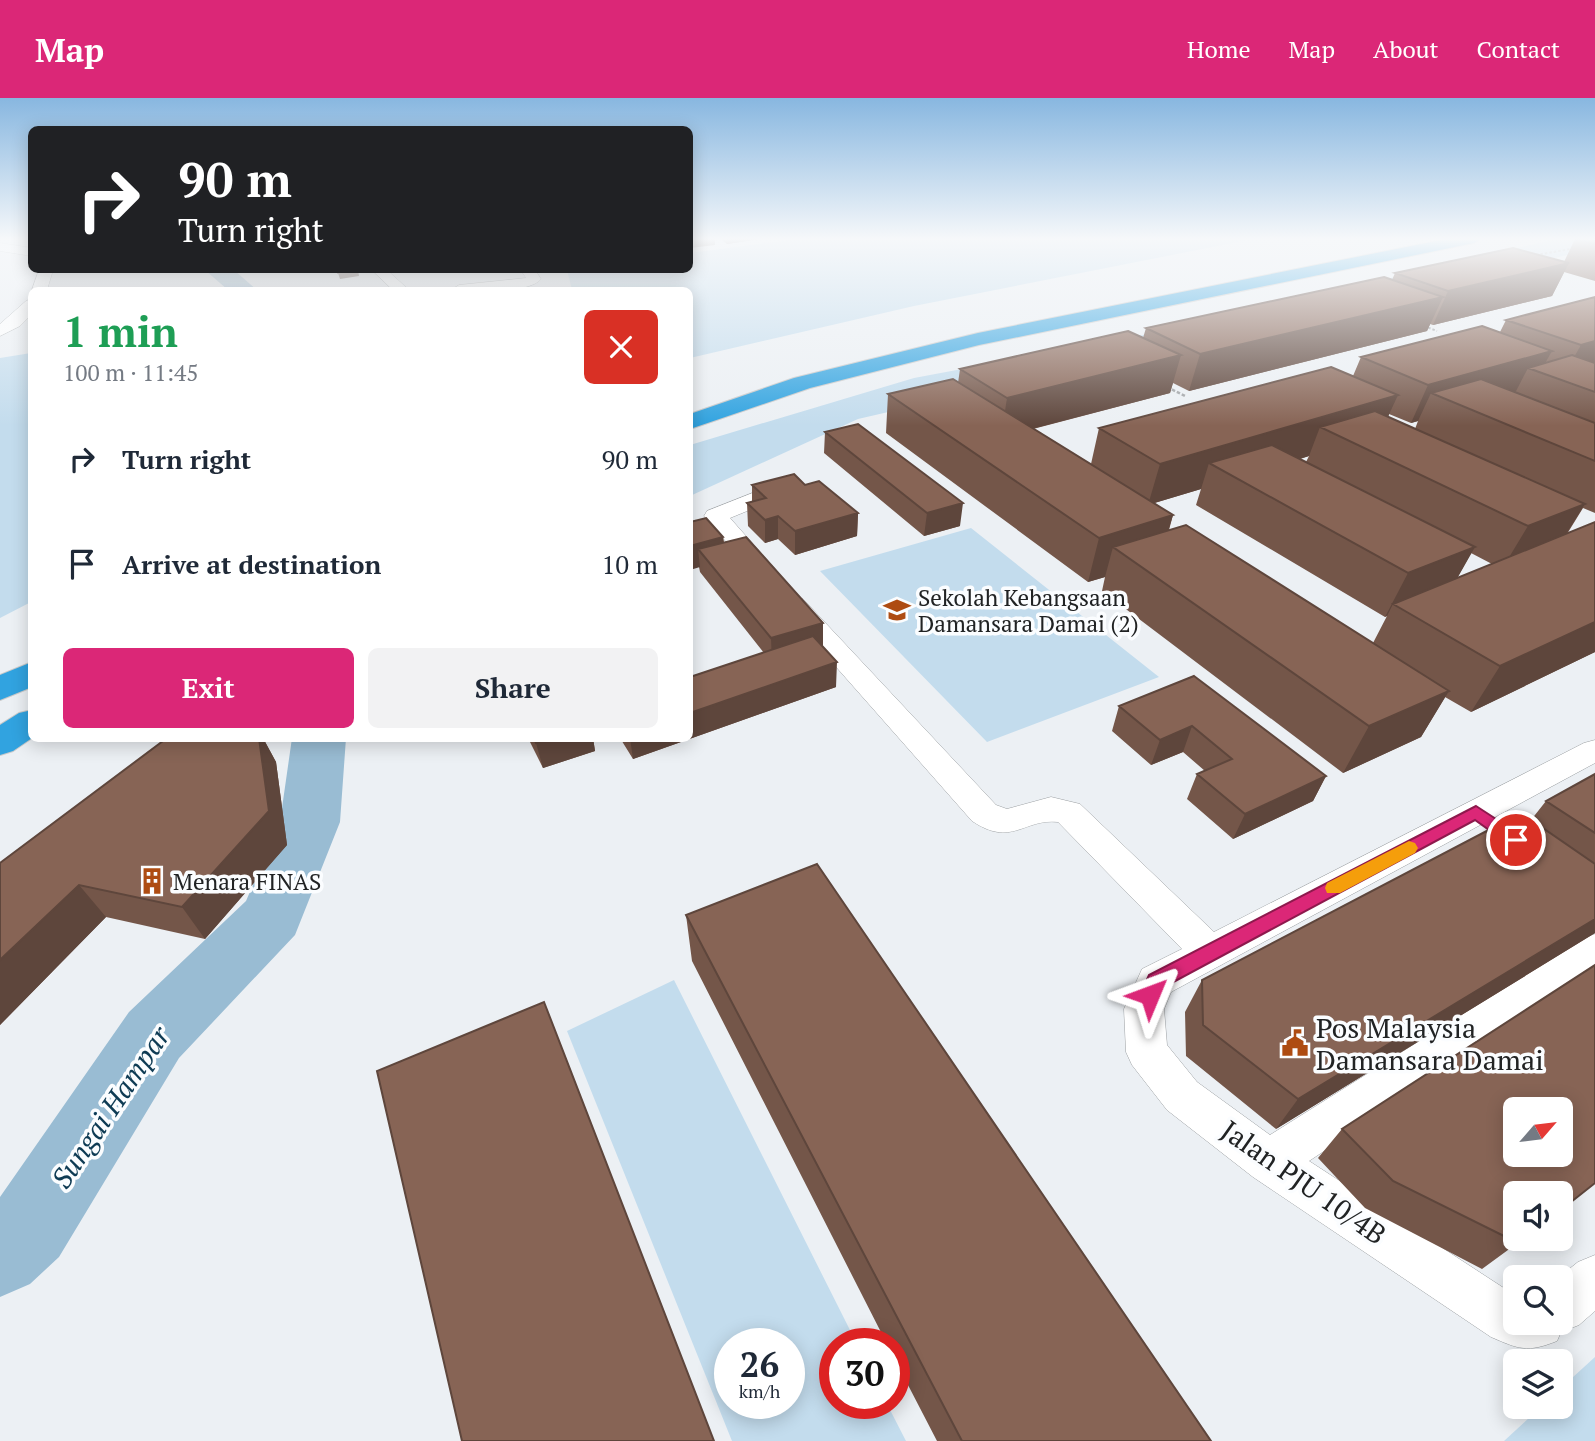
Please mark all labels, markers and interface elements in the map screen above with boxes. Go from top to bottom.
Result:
text: Map [35,28,104,71]
text: Home [1187,33,1251,65]
text: Map [1289,33,1335,65]
text: About [1373,33,1439,65]
text: Contact [1477,33,1560,65]
text: 90 m [178,146,292,211]
icon: right [63,154,154,245]
text: Turn right [178,209,324,251]
text: 1 min [63,303,178,359]
button: close [584,310,658,384]
text: 100 m · 11:45 [63,357,198,388]
icon: right [63,440,101,478]
text: Turn right [122,442,251,476]
text: 90 m [602,442,658,476]
icon: arrive [63,545,101,583]
text: Arrive at destination [122,547,381,581]
text: 10 m [602,547,658,581]
place label: Sekolah Kebangsaan Damansara Damai (2) [918,582,1139,639]
school or university icon: Sekolah Kebangsaan Damansara Damai (2) [882,595,912,625]
button: Exit [63,648,354,728]
button: Share [368,648,658,728]
pin [1486,810,1546,870]
icon: arrive [1497,821,1535,859]
building icon: Menara FINAS [137,866,167,896]
place label: Menara FINAS [173,866,321,897]
position arrow [1113,958,1187,1032]
place label: Pos Malaysia Damansara Damai [1316,1009,1544,1078]
water label: Sungai Hampar [42,1018,178,1195]
public building icon: Pos Malaysia Damansara Damai [1280,1028,1310,1058]
north arrow [1503,1097,1573,1167]
map controls [1503,1097,1573,1419]
street label: Jalan PJU 10/4B [1214,1111,1394,1253]
button: sound [1503,1181,1573,1251]
button: search [1503,1265,1573,1335]
speed limit sign: 30 [819,1328,910,1419]
text: 26 [740,1341,779,1387]
button: layers [1503,1349,1573,1419]
text: km/h [739,1379,780,1403]

